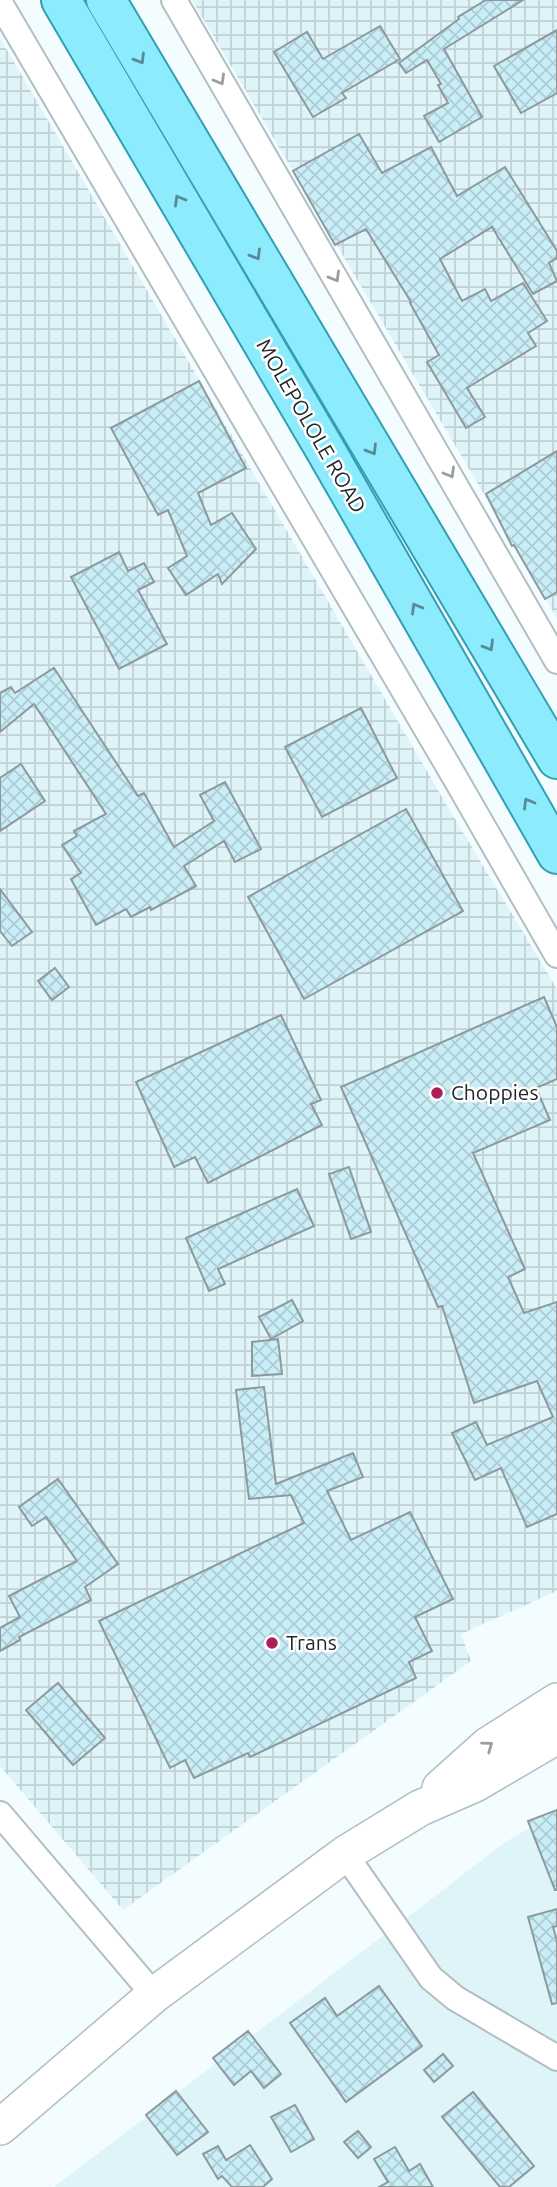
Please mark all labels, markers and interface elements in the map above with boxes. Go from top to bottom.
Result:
one-way arrow [132,51,145,64]
one-way arrow [212,73,225,86]
one-way arrow [174,195,187,208]
one-way arrow [248,247,261,260]
one-way arrow [327,269,340,282]
street label: MOLEPOLOLE ROAD [252,334,372,517]
one-way arrow [364,443,377,456]
one-way arrow [442,466,455,479]
one-way arrow [411,603,424,616]
one-way arrow [481,638,494,651]
one-way arrow [523,798,536,811]
place label: Choppies [451,1080,539,1104]
marker: Choppies [429,1085,445,1101]
place label: Trans [286,1630,337,1654]
marker: Trans [264,1635,280,1651]
one-way arrow [480,1741,493,1754]

